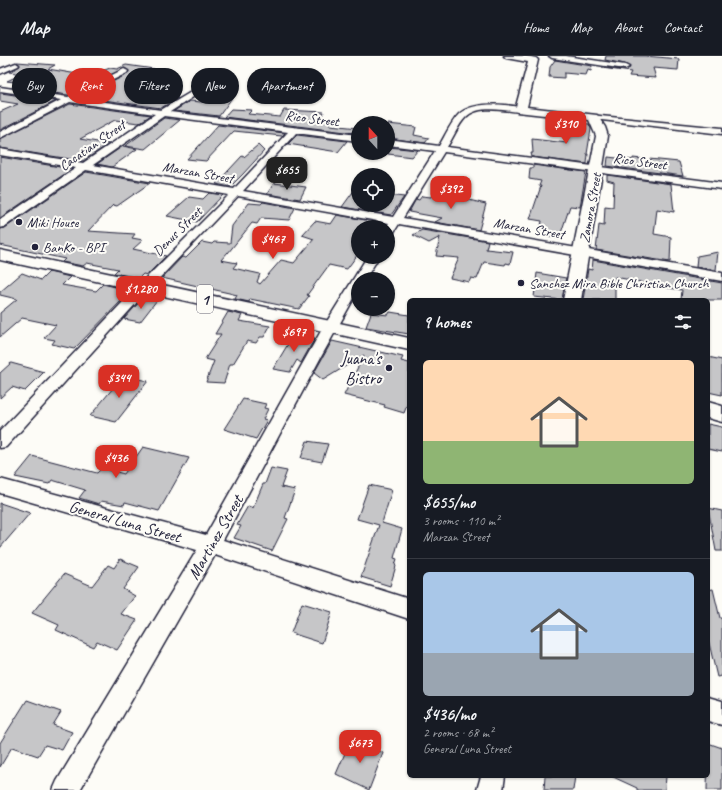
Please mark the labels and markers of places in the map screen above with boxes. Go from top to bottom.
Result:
pin: $310 [542,111,590,145]
pin: $655 [263,157,311,191]
pin: $392 [427,176,475,210]
place label: Miki House [27,214,80,231]
marker: Miki House [14,217,24,227]
pin: $467 [249,226,297,260]
place label: BanKo - BPI [43,239,108,256]
marker: BanKo - BPI [30,242,40,252]
place label: Sanchez Mira Bible Christian Church [529,275,710,292]
pin: $1,280 [108,276,174,310]
marker: Sanchez Mira Bible Christian Church [516,278,526,288]
pin: $697 [270,319,318,353]
place label: Juana's Bistro [340,348,383,389]
marker: Juana's Bistro [384,363,394,373]
pin: $344 [95,365,143,399]
pin: $436 [92,445,140,479]
pin: $673 [336,730,384,764]

